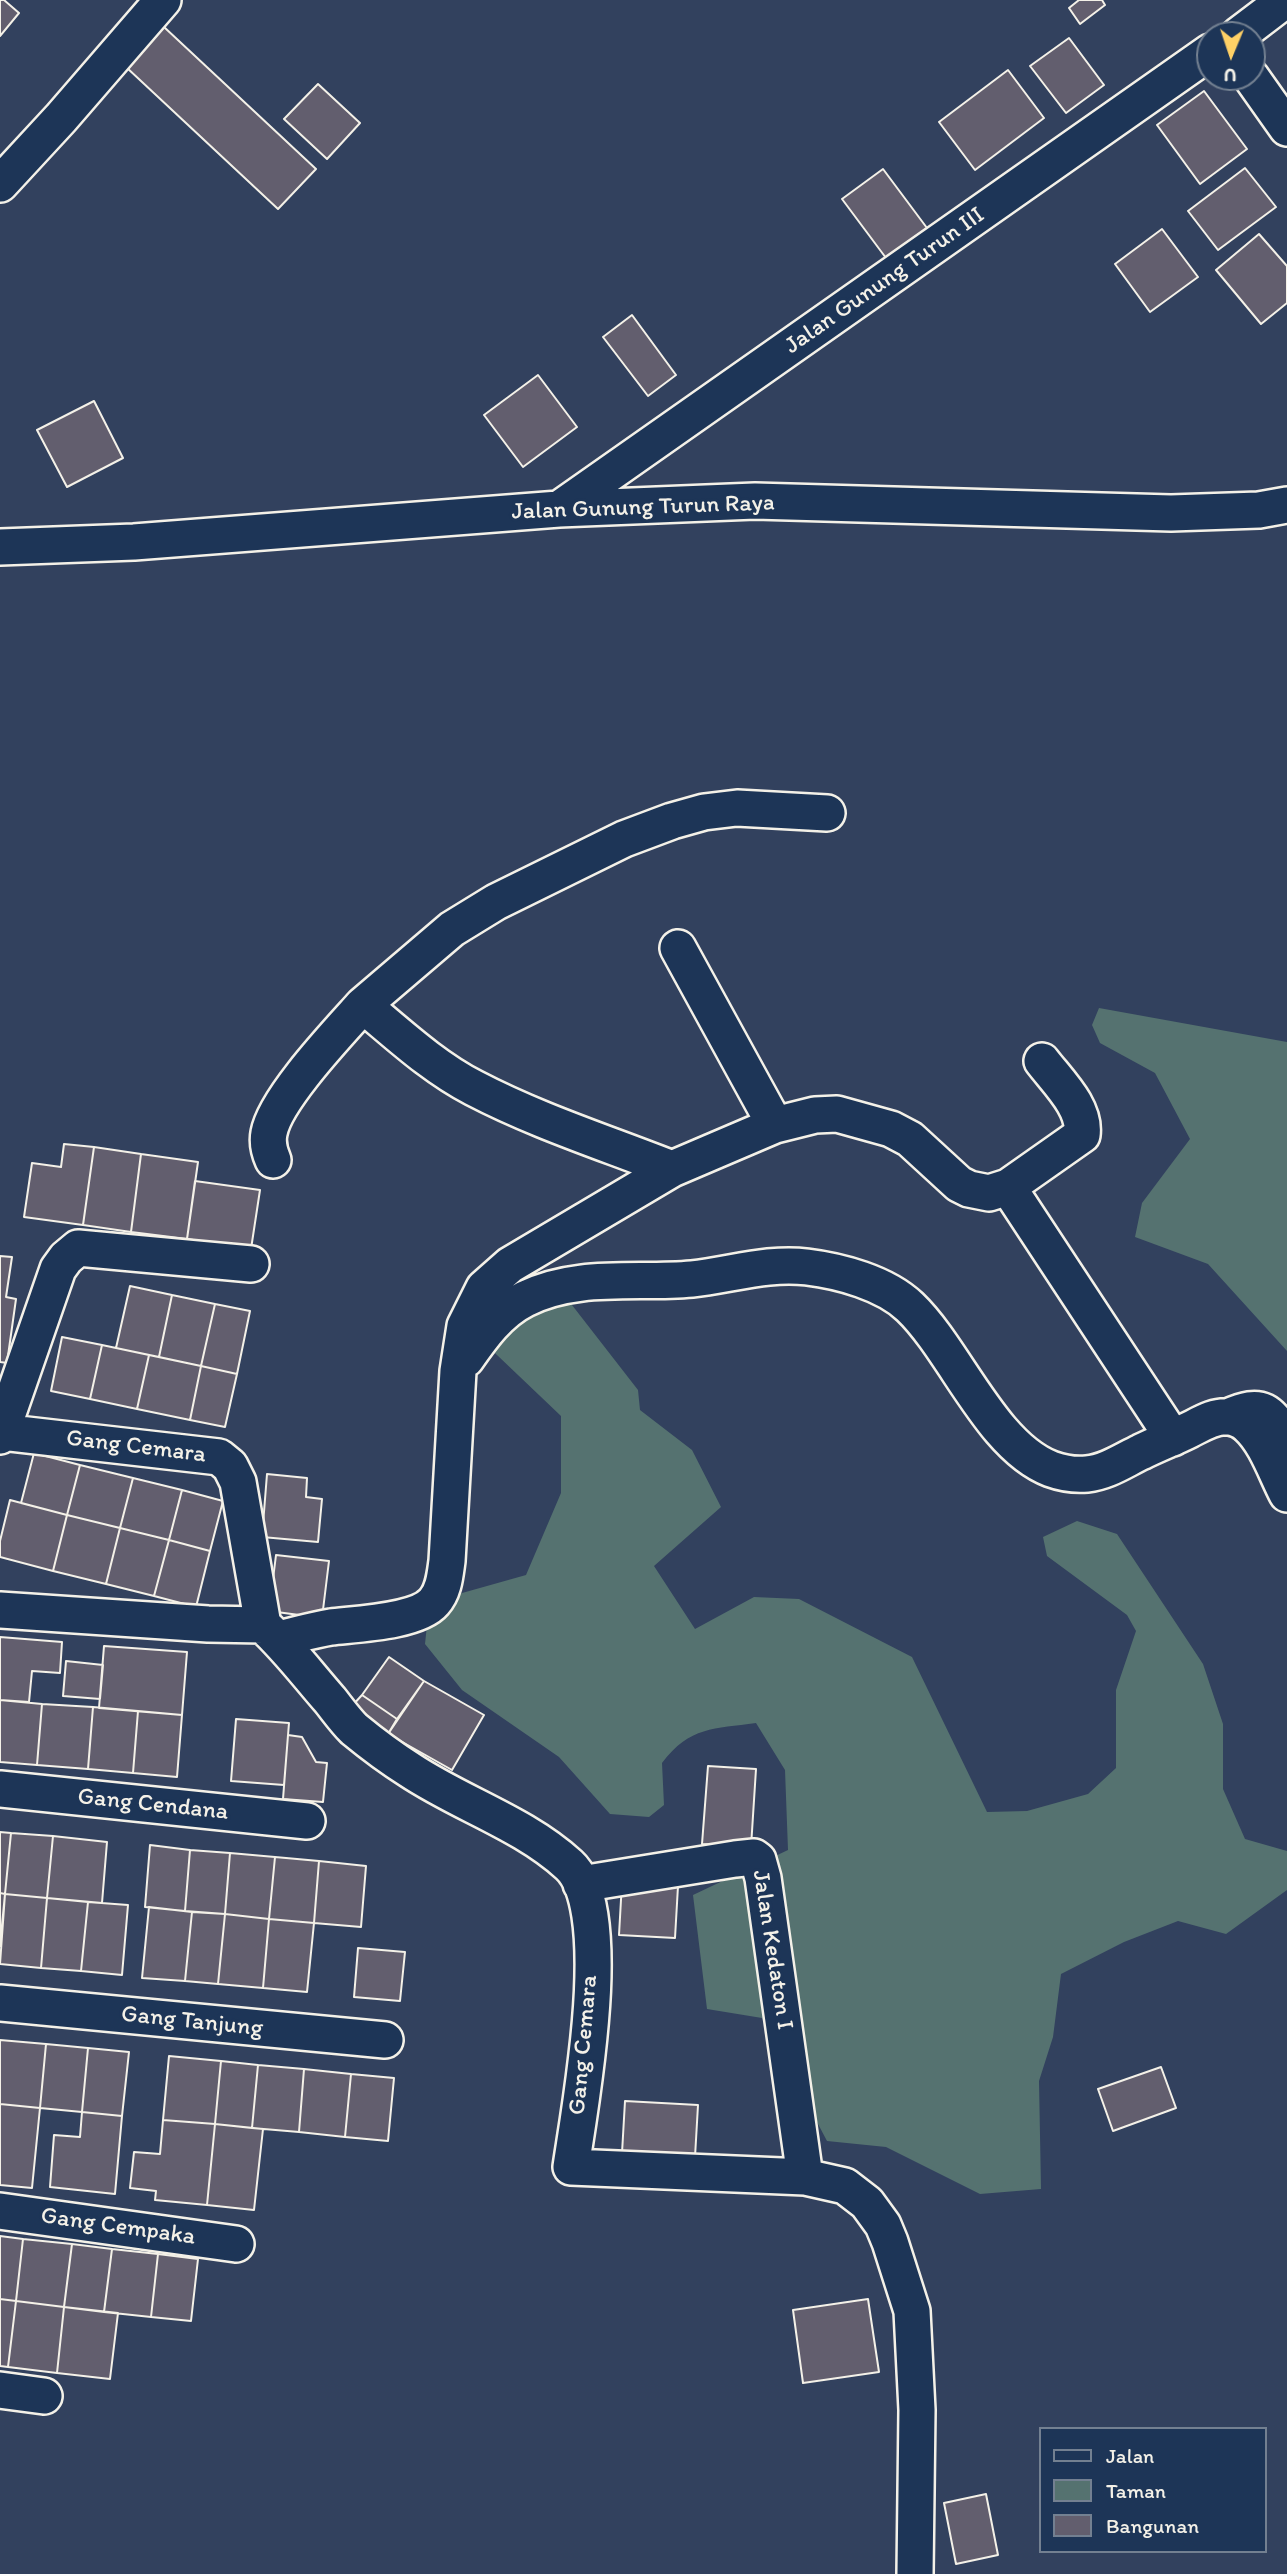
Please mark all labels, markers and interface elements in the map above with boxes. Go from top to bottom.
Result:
north arrow [1196,21,1266,91]
text: U [1224,64,1237,87]
street label: Jalan Gunung Turun III [779,201,991,361]
street label: Jalan Gunung Turun Raya [511,489,775,527]
street label: Gang Cemara [64,1424,208,1470]
street label: Gang Cendana [76,1783,230,1827]
street label: Jalan Kedaton I [745,1868,799,2032]
street label: Gang Cemara [564,1974,604,2116]
street label: Gang Tanjung [120,2000,264,2044]
street label: Gang Cempaka [39,2202,197,2252]
legend [1038,2427,1266,2553]
text: Jalan [1106,2443,1154,2468]
text: Taman [1106,2478,1166,2503]
text: Bangunan [1106,2513,1199,2538]

